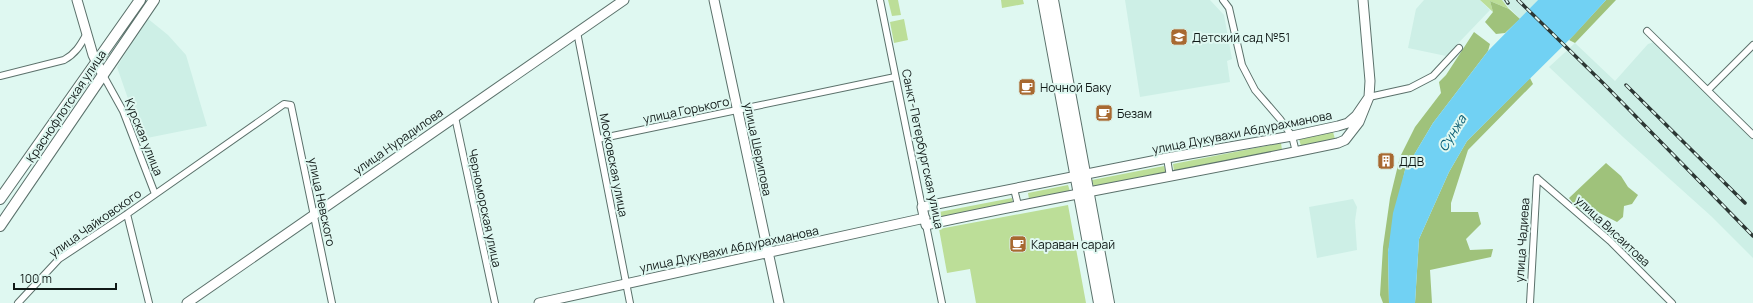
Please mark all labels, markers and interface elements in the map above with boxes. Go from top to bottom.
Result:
school or university icon: Детский сад №51 [1169,27,1189,47]
place label: Детский сад №51 [1192,29,1290,46]
street label: Краснофлотская улица [22,46,110,166]
street label: Санкт-Петербургская улица [898,68,948,230]
cafe icon: Ночной Баку [1017,77,1037,97]
place label: Ночной Баку [1040,79,1112,96]
street label: улица Горького [641,93,731,127]
street label: Курская улица [121,96,167,178]
street label: улица Шерипова [740,101,776,197]
cafe icon: Безам [1094,103,1114,123]
street label: улица Нурадилова [350,104,446,178]
place label: Безам [1117,105,1152,122]
street label: улица Дукувахи Абдурахманова [1151,106,1333,158]
water label: Сунжа [1434,111,1471,155]
street label: Московская улица [596,112,632,218]
street label: Черноморская улица [464,147,506,269]
building icon: ДДВ [1376,151,1396,171]
place label: ДДВ [1399,153,1424,170]
street label: улица Невского [304,156,340,248]
street label: улица Чайковского [45,185,145,261]
street label: улица Висаитова [1572,192,1654,270]
street label: улица Чадиева [1511,197,1533,283]
street label: улица Дукувахи Абдурахманова [638,222,820,276]
cafe icon: Караван сарай [1008,234,1028,254]
place label: Караван сарай [1031,236,1115,253]
scale bar [14,265,116,291]
text: 100 m [20,270,52,287]

